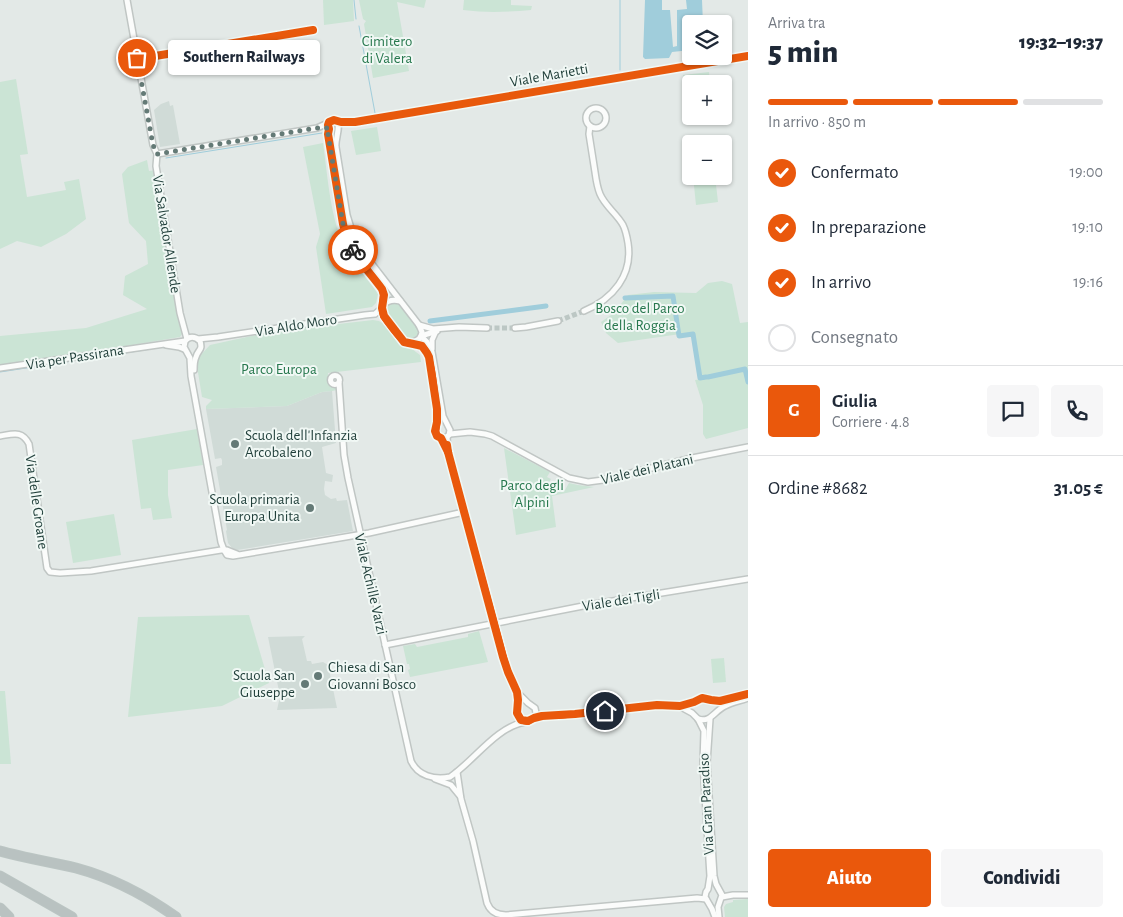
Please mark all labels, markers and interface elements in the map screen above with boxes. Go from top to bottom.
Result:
map controls [682,15,732,185]
button: layers [682,15,732,65]
text: Arriva tra [768,15,825,31]
text: 19:32–19:37 [1019,33,1103,52]
park label: Cimitero di Valera [362,34,412,66]
text: 5 min [768,36,838,68]
pin [116,37,158,79]
callout: Southern Railways [167,40,320,76]
icon: bag [123,44,151,72]
text: Southern Railways [183,49,305,65]
street label: Viale Marietti [509,61,589,90]
button: + [682,75,732,125]
text: In arrivo · 850 m [768,114,866,130]
button: − [682,135,732,185]
icon: check [768,159,796,187]
text: Confermato [811,163,899,182]
text: 19:00 [1069,164,1103,180]
street label: Via Salvador Allende [150,174,183,294]
icon: check [768,214,796,242]
text: In preparazione [811,218,926,237]
text: 19:10 [1072,219,1103,235]
courier [328,225,378,275]
icon: bike [339,236,367,264]
icon: check [768,269,796,297]
text: In arrivo [811,273,871,292]
text: 19:16 [1073,274,1103,290]
park label: Bosco del Parco della Roggia [595,301,685,333]
street label: Via Aldo Moro [254,312,338,339]
text: Consegnato [811,328,898,347]
street label: Via per Passirana [25,342,125,373]
park label: Parco Europa [241,362,317,377]
button: chat [987,385,1039,437]
button: phone [1051,385,1103,437]
text: Giulia [832,392,877,411]
text: G [788,401,800,420]
text: Corriere · 4.8 [832,414,910,430]
place label: Scuola dell'Infanzia Arcobaleno [245,428,357,460]
marker: Scuola dell'Infanzia Arcobaleno [229,438,241,450]
street label: Viale dei Platani [599,452,695,487]
street label: Via delle Groane [22,454,51,550]
park label: Parco degli Alpini [500,478,564,510]
text: Ordine #8682 [768,479,868,498]
text: 31.05 € [1054,479,1103,498]
place label: Scuola primaria Europa Unita [209,492,300,524]
marker: Scuola primaria Europa Unita [304,502,316,514]
street label: Viale Achille Varzi [352,532,389,636]
street label: Viale dei Tigli [581,587,661,614]
place label: Chiesa di San Giovanni Bosco [328,660,416,692]
place label: Scuola San Giuseppe [233,668,295,700]
marker: Chiesa di San Giovanni Bosco [312,670,324,682]
marker: Scuola San Giuseppe [299,678,311,690]
pin [584,690,626,732]
icon: home [591,697,619,725]
street label: Via Gran Paradiso [696,753,717,855]
button: Aiuto [768,849,931,907]
button: Condividi [941,849,1103,907]

